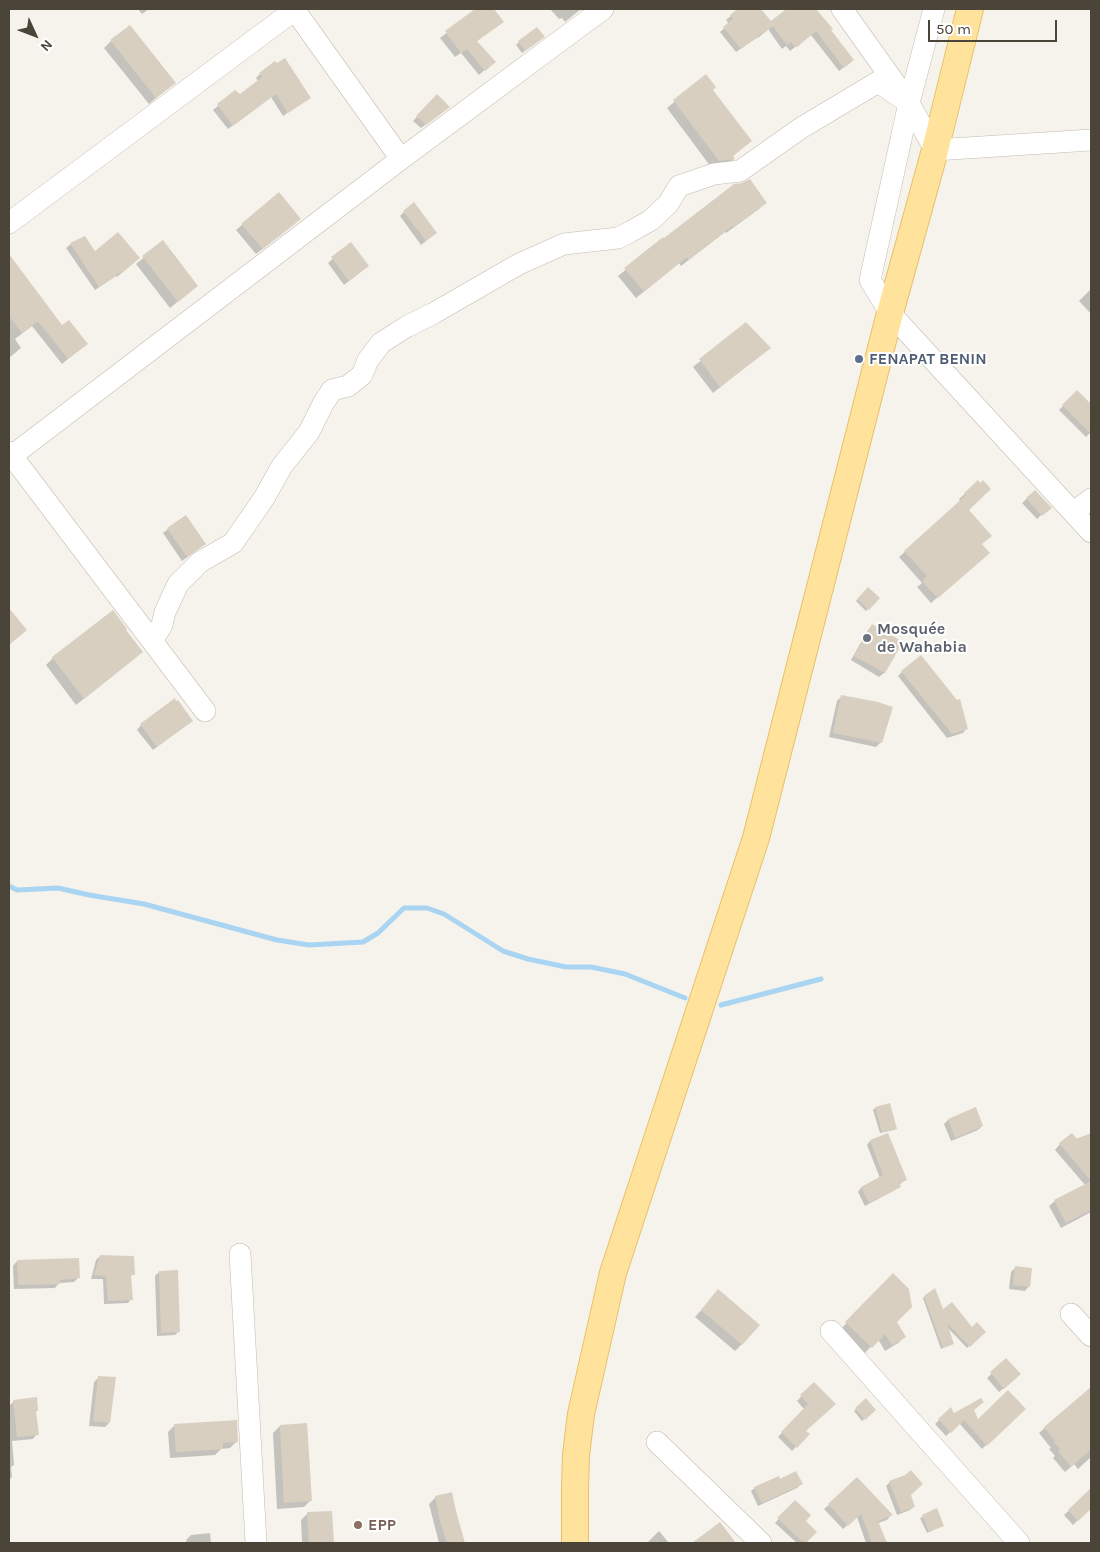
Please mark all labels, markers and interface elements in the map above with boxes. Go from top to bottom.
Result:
north arrow [10,10,60,60]
scale bar [930,10,1059,42]
text: 50 m [936,20,971,38]
text: N [37,36,56,55]
place label: FENAPAT BENIN [869,349,987,369]
marker: FENAPAT BENIN [853,353,865,365]
place label: Mosquée de Wahabia [877,619,967,657]
marker: Mosquée de Wahabia [861,632,873,644]
place label: EPP [368,1515,396,1535]
marker: EPP [352,1519,364,1531]

